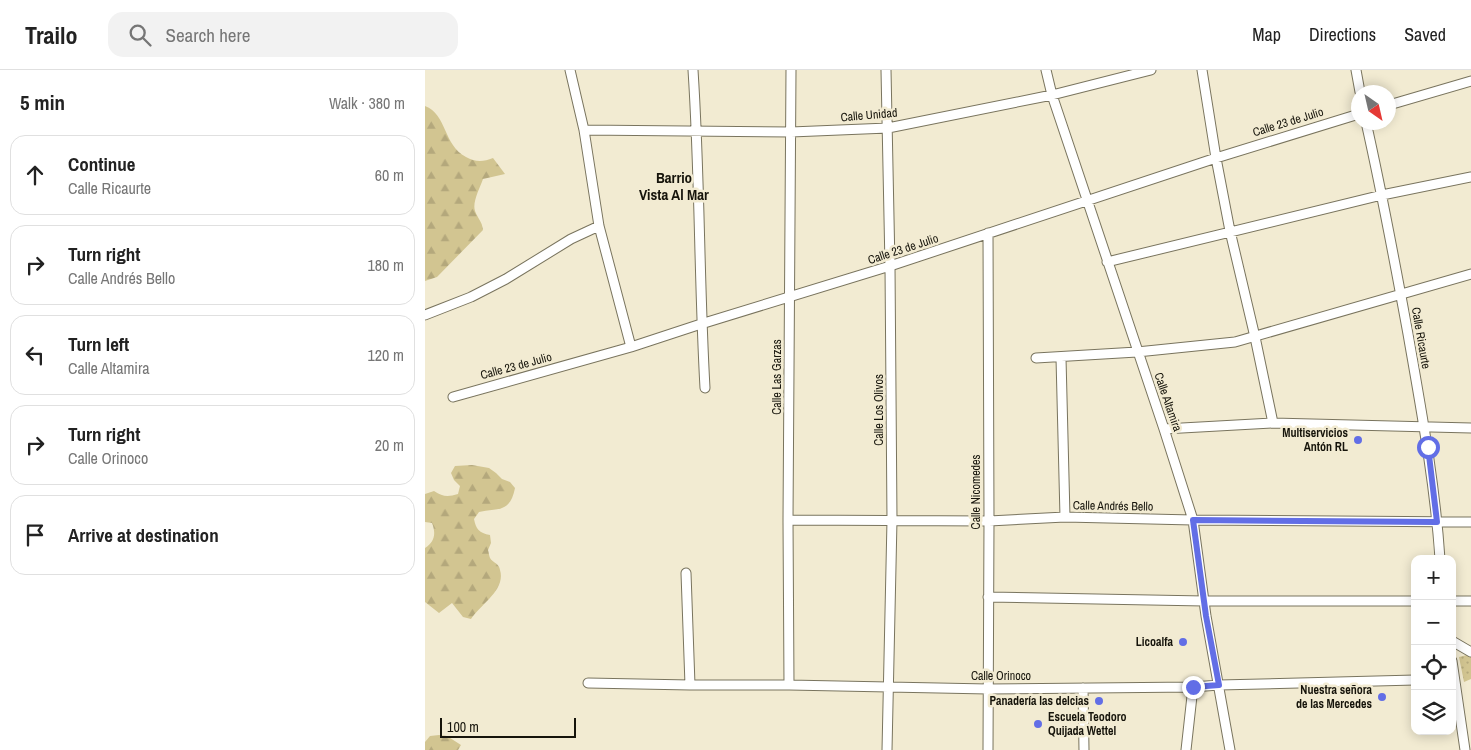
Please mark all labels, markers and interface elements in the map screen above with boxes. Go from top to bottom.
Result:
search box [108,12,458,57]
text: Trailo [25,19,78,51]
icon: search [126,21,154,49]
text: Search here [166,22,250,48]
text: Map [1252,22,1281,47]
text: Directions [1309,22,1376,47]
text: Saved [1404,22,1446,47]
north arrow [1351,85,1396,130]
text: 5 min [20,88,65,117]
text: Walk · 380 m [329,92,405,114]
street label: Calle 23 de Julio [1251,104,1325,140]
street label: Calle Unidad [840,105,898,125]
text: Continue [68,151,136,177]
icon: ahead [21,161,49,189]
text: 60 m [375,164,404,186]
district label: Barrio Vista Al Mar [639,167,709,205]
text: Calle Ricaurte [68,177,151,199]
street label: Calle 23 de Julio [866,230,940,268]
text: Turn right [68,241,140,267]
icon: right [21,251,49,279]
text: 180 m [368,254,404,276]
text: Calle Andrés Bello [68,267,175,289]
street label: Calle Ricaurte [1408,306,1434,370]
text: Turn left [68,331,129,357]
street label: Calle Las Garzas [769,339,785,415]
icon: left [21,341,49,369]
text: 120 m [368,344,404,366]
street label: Calle 23 de Julio [479,349,553,383]
text: Calle Altamira [68,357,150,379]
street label: Calle Altamira [1150,370,1186,434]
street label: Calle Los Olivos [871,374,887,446]
text: Turn right [68,421,140,447]
place label: Multiservicios Antón RL [1282,425,1349,455]
icon: right [21,431,49,459]
text: 20 m [375,434,404,456]
marker: Multiservicios Antón RL [1352,434,1364,446]
route start [1417,436,1440,459]
text: Calle Orinoco [68,447,148,469]
street label: Calle Nicomedes [968,454,984,529]
street label: Calle Andrés Bello [1073,497,1153,515]
icon: arrive [21,521,49,549]
text: Arrive at destination [68,522,219,548]
map controls [1411,555,1456,735]
button: + [1411,555,1456,600]
button: − [1411,600,1456,645]
place label: Licoalfa [1136,634,1174,650]
marker: Licoalfa [1177,636,1189,648]
button: locate [1411,645,1456,690]
street label: Calle Orinoco [971,668,1031,684]
route end [1182,676,1205,699]
place label: Nuestra señora de las Mercedes [1296,682,1373,712]
button: layers [1411,690,1456,735]
marker: Nuestra señora de las Mercedes [1376,691,1388,703]
place label: Panadería las delcias [989,693,1090,709]
marker: Panadería las delcias [1093,695,1105,707]
place label: Escuela Teodoro Quijada Wettel [1048,709,1127,739]
scale bar [440,715,576,738]
text: 100 m [447,718,479,736]
marker: Escuela Teodoro Quijada Wettel [1032,718,1044,730]

